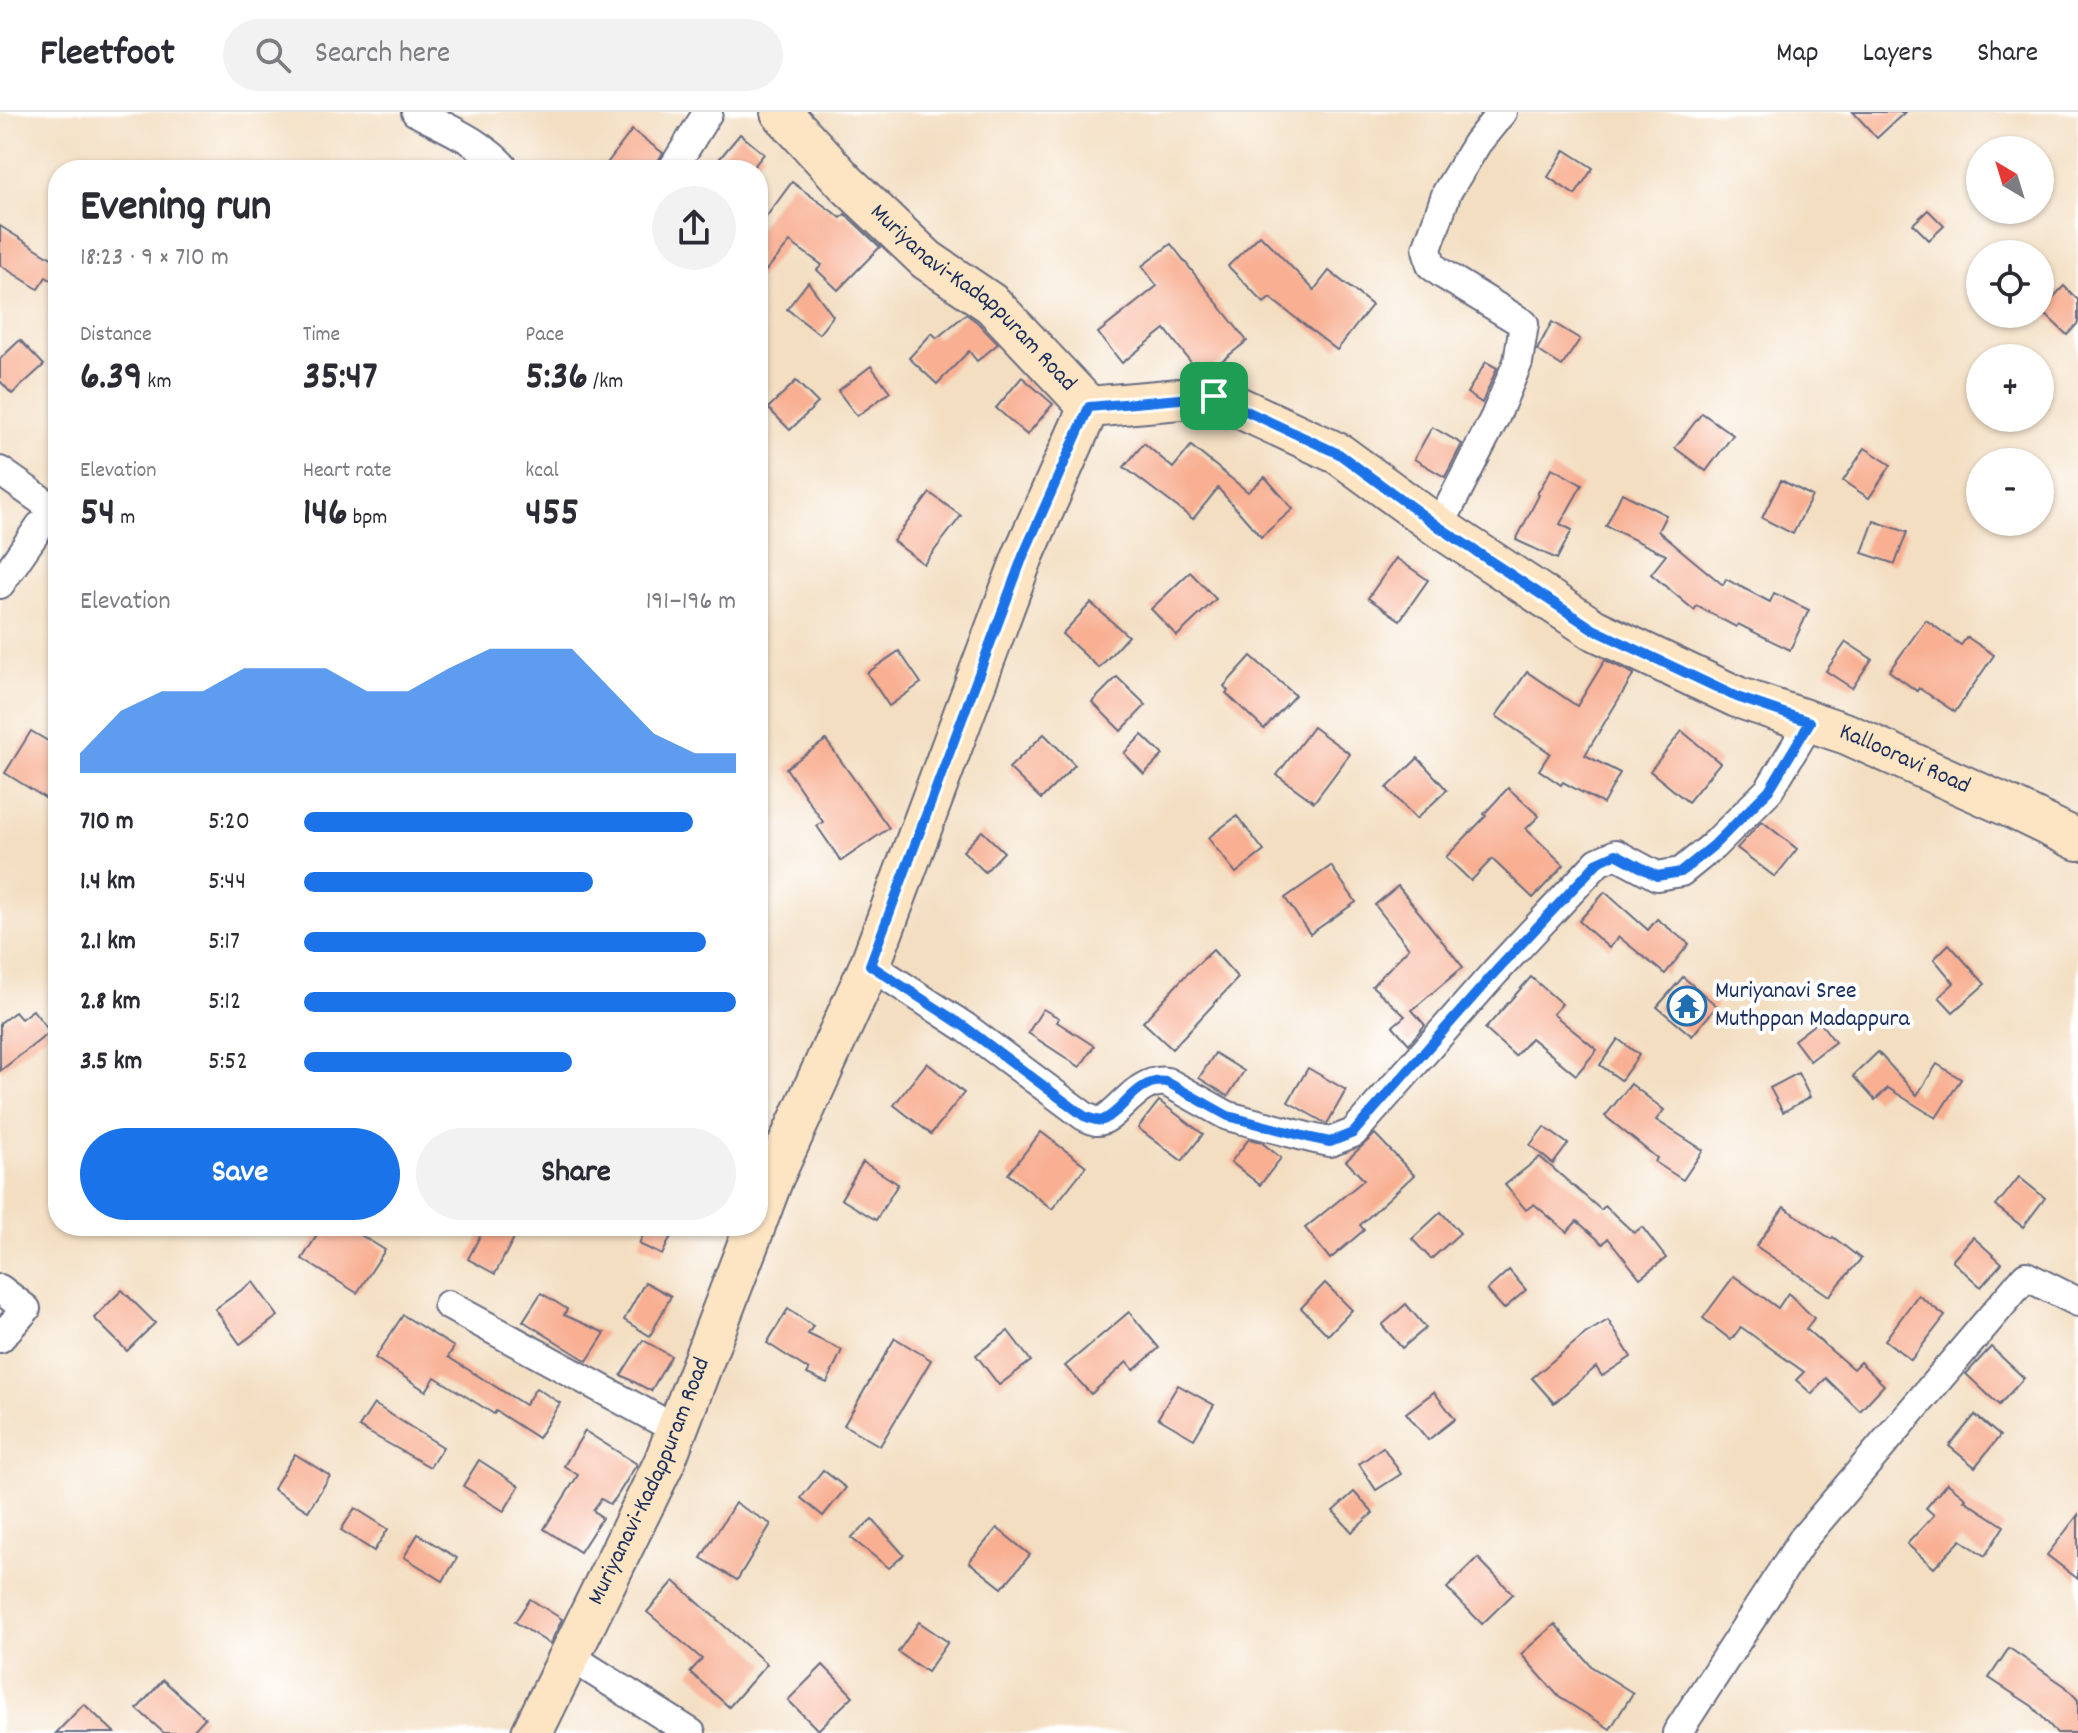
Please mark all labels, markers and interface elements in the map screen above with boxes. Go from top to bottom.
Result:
search box [223,19,783,91]
text: Fleetfoot [40,28,175,83]
icon: search [251,33,295,77]
text: Search here [315,34,450,77]
text: Map [1776,35,1819,75]
text: Layers [1863,35,1933,75]
text: Share [1977,35,2038,75]
north arrow [1966,136,2054,224]
map controls [1966,136,2054,536]
text: Evening run [80,178,271,241]
button: share [652,186,736,270]
street label: Muriyanavi-Kadappuram Road [862,197,1084,400]
text: 18:23 · 9 × 710 m [80,240,229,277]
button: locate [1966,240,2054,328]
text: Distance [80,320,152,351]
text: Time [303,320,340,351]
text: Pace [525,320,564,351]
button: + [1966,344,2054,432]
text: 6.39 [80,351,142,408]
text: 35:47 [303,351,378,408]
text: 5:36 [525,351,588,408]
pin [1180,362,1248,430]
text: km [142,367,172,398]
text: /km [588,367,623,398]
icon: arrive [1192,374,1236,418]
button: − [1966,448,2054,536]
text: Elevation [80,456,157,487]
text: Heart rate [303,456,392,487]
text: kcal [525,456,559,487]
text: 54 [80,487,115,544]
text: 146 [303,487,348,544]
text: 455 [525,487,579,544]
text: m [115,503,135,534]
text: bpm [348,503,387,534]
text: Elevation [80,584,170,621]
text: 191–196 m [646,584,736,621]
street label: Kallooravi Road [1835,716,1975,804]
text: 710 m [80,804,134,841]
text: 5:20 [208,804,250,841]
text: 1.4 km [80,864,135,901]
text: 5:44 [208,864,246,901]
text: 2.1 km [80,924,136,961]
text: 5:17 [208,924,240,961]
place label: Muriyanavi Sree Muthppan Madappura [1715,975,1910,1037]
text: 2.8 km [80,984,141,1021]
text: 5:12 [208,984,241,1021]
temple icon: Muriyanavi Sree Muthppan Madappura [1666,985,1708,1027]
text: 3.5 km [80,1044,142,1081]
text: 5:52 [208,1044,248,1081]
button: Save [80,1128,400,1220]
button: Share [416,1128,736,1220]
street label: Muriyanavi-Kadappuram Road [580,1353,720,1611]

